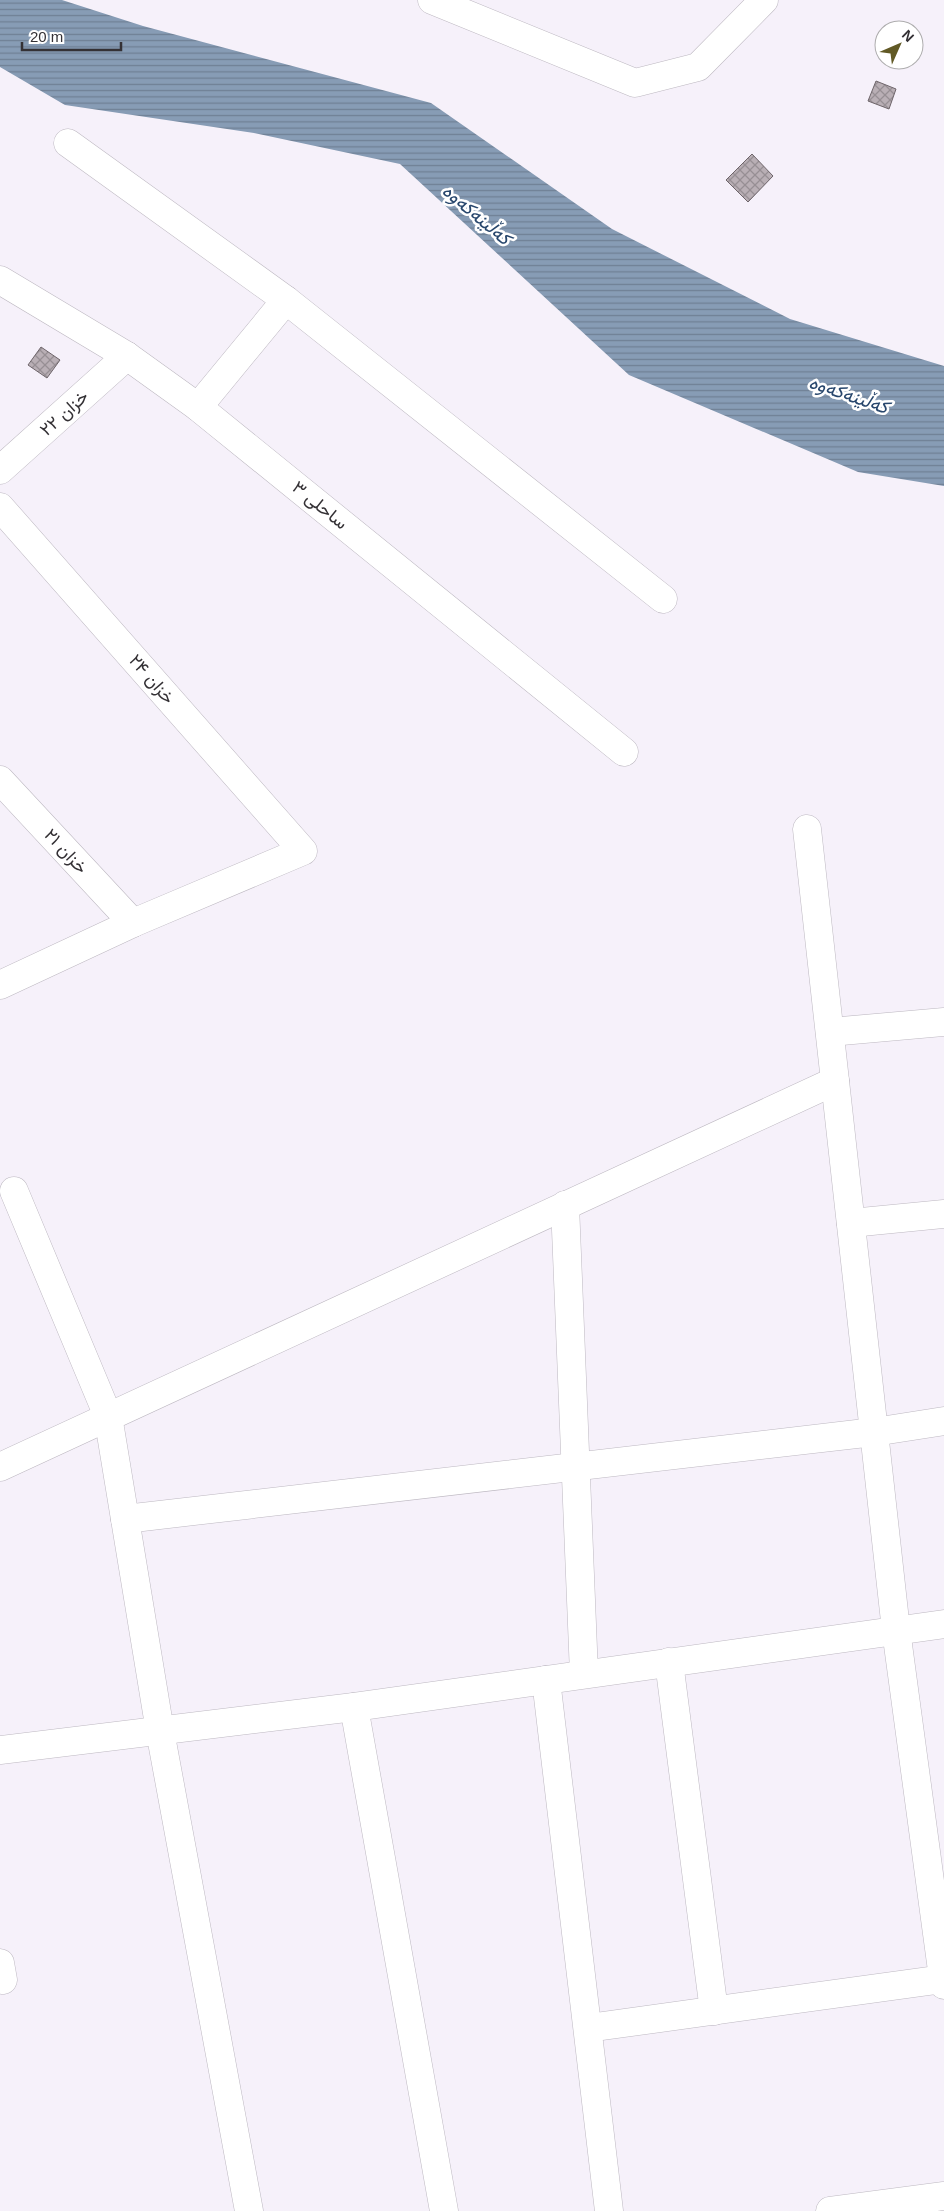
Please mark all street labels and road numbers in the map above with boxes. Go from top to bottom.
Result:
street label: خزان ۲۲ [36,386,93,441]
street label: ساحلی ۳ [288,477,352,534]
street label: خزان ۲۴ [124,650,179,708]
street label: خزان ۲۱ [40,825,92,878]

